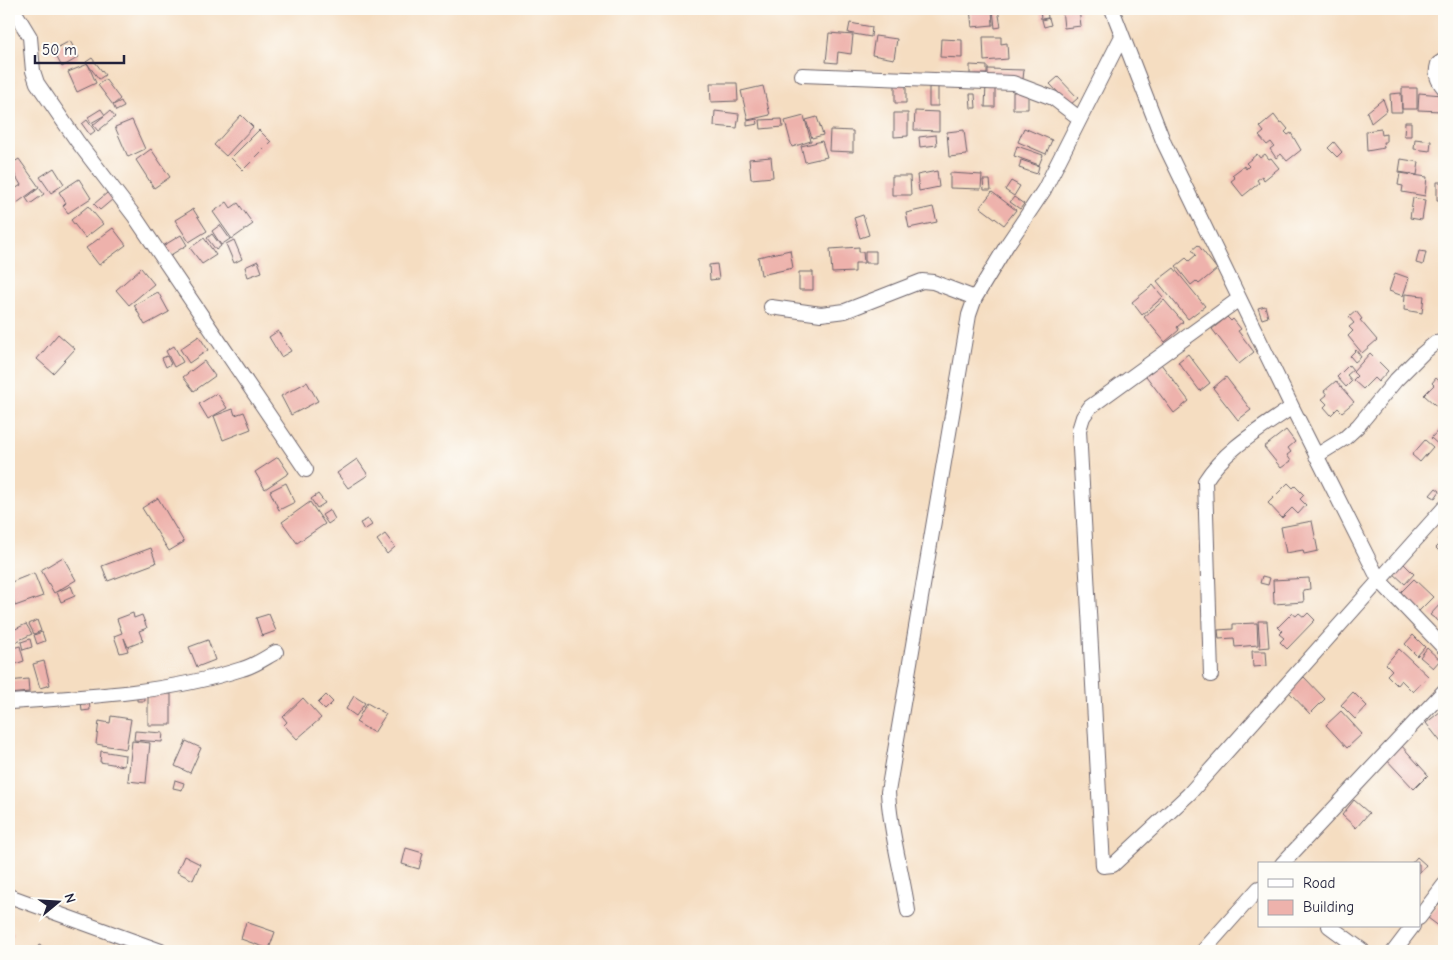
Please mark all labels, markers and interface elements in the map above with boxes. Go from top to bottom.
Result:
scale bar [35,32,124,64]
text: 50 m [42,41,77,59]
legend [1258,862,1420,928]
text: Road [1303,874,1335,892]
north arrow [32,878,82,928]
text: N [60,891,79,905]
text: Building [1303,898,1354,916]

